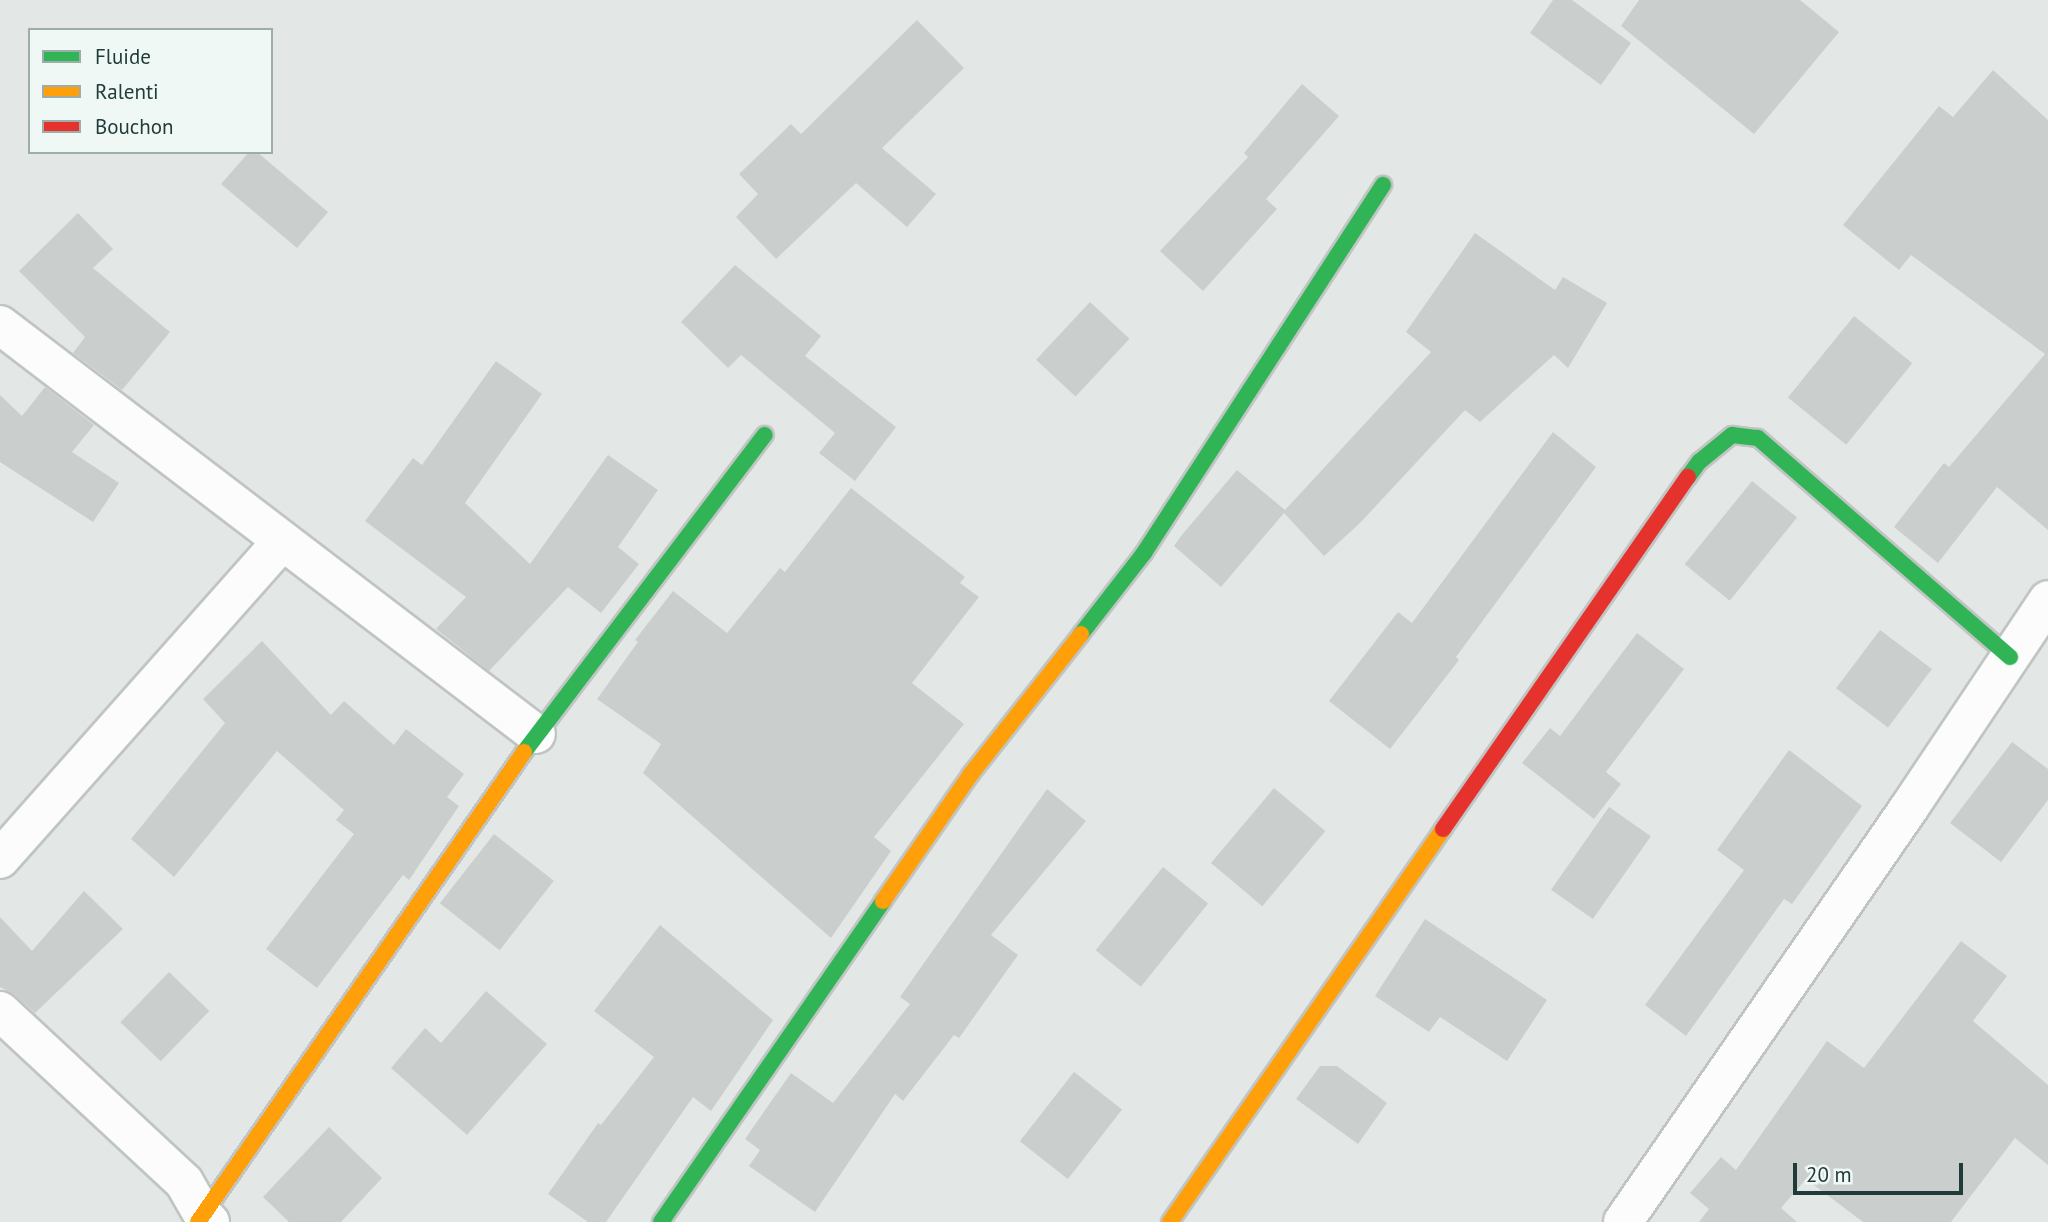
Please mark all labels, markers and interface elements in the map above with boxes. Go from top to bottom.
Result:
legend [28,28,273,154]
text: Fluide [95,43,151,70]
text: Ralenti [95,78,159,105]
text: Bouchon [95,113,174,140]
scale bar [1796,1148,1966,1192]
text: 20 m [1806,1161,1852,1188]

